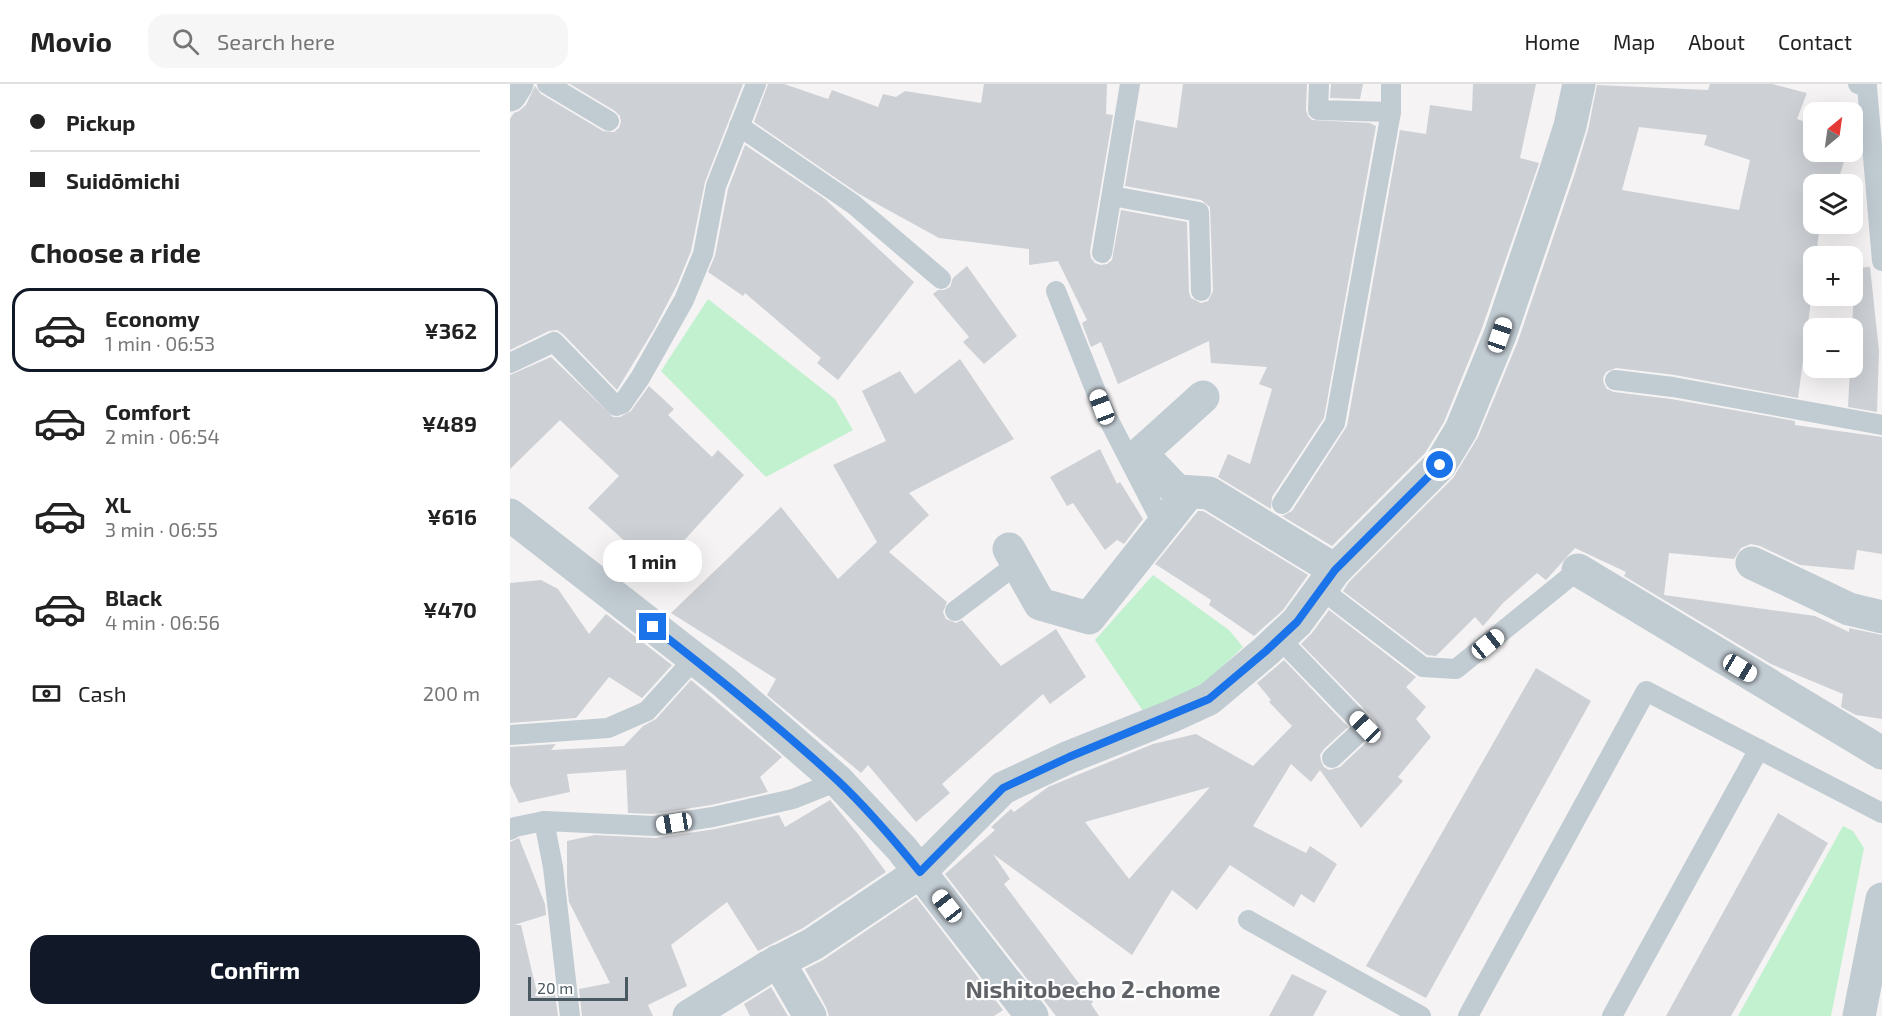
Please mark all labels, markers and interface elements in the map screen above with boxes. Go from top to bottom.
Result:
search box [148,14,568,68]
text: Movio [30,24,112,58]
icon: search [169,25,202,58]
text: Search here [217,28,335,54]
text: Home [1524,29,1580,54]
text: Map [1613,29,1655,54]
text: About [1688,29,1745,54]
text: Contact [1778,29,1852,54]
north arrow [1803,102,1863,162]
map controls [1803,102,1863,378]
text: Pickup [66,109,135,135]
text: Suidōmichi [66,167,180,193]
button: layers [1803,174,1863,234]
text: Choose a ride [30,236,201,268]
button: + [1803,246,1863,306]
icon: car [33,303,87,357]
text: Economy [105,305,200,331]
car [1486,315,1514,355]
text: ¥362 [424,317,477,343]
button: − [1803,318,1863,378]
text: 1 min · 06:53 [105,331,215,355]
car [1087,387,1117,427]
icon: car [33,396,87,450]
text: Comfort [105,398,190,424]
text: ¥489 [422,410,477,436]
text: 2 min · 06:54 [105,424,220,448]
route start [1426,451,1453,478]
icon: car [33,489,87,543]
text: XL [105,491,131,517]
text: ¥616 [427,503,477,529]
text: 3 min · 06:55 [105,517,218,541]
callout: 1 min [604,540,702,582]
text: 1 min [628,549,677,573]
icon: car [33,582,87,636]
text: Black [105,584,162,610]
text: ¥470 [423,596,477,622]
text: 4 min · 06:56 [105,610,220,634]
route end [639,613,666,640]
car [1468,626,1508,662]
car [1720,651,1760,685]
icon: cash [30,677,63,710]
text: Cash [78,680,127,706]
text: 200 m [423,681,480,705]
car [1346,708,1384,746]
car [655,811,693,835]
car [929,886,965,926]
button: Confirm [30,935,480,1004]
scale bar [528,974,628,1002]
district label: Nishitobecho 2-chome [966,974,1220,1003]
text: 20 m [537,978,573,997]

